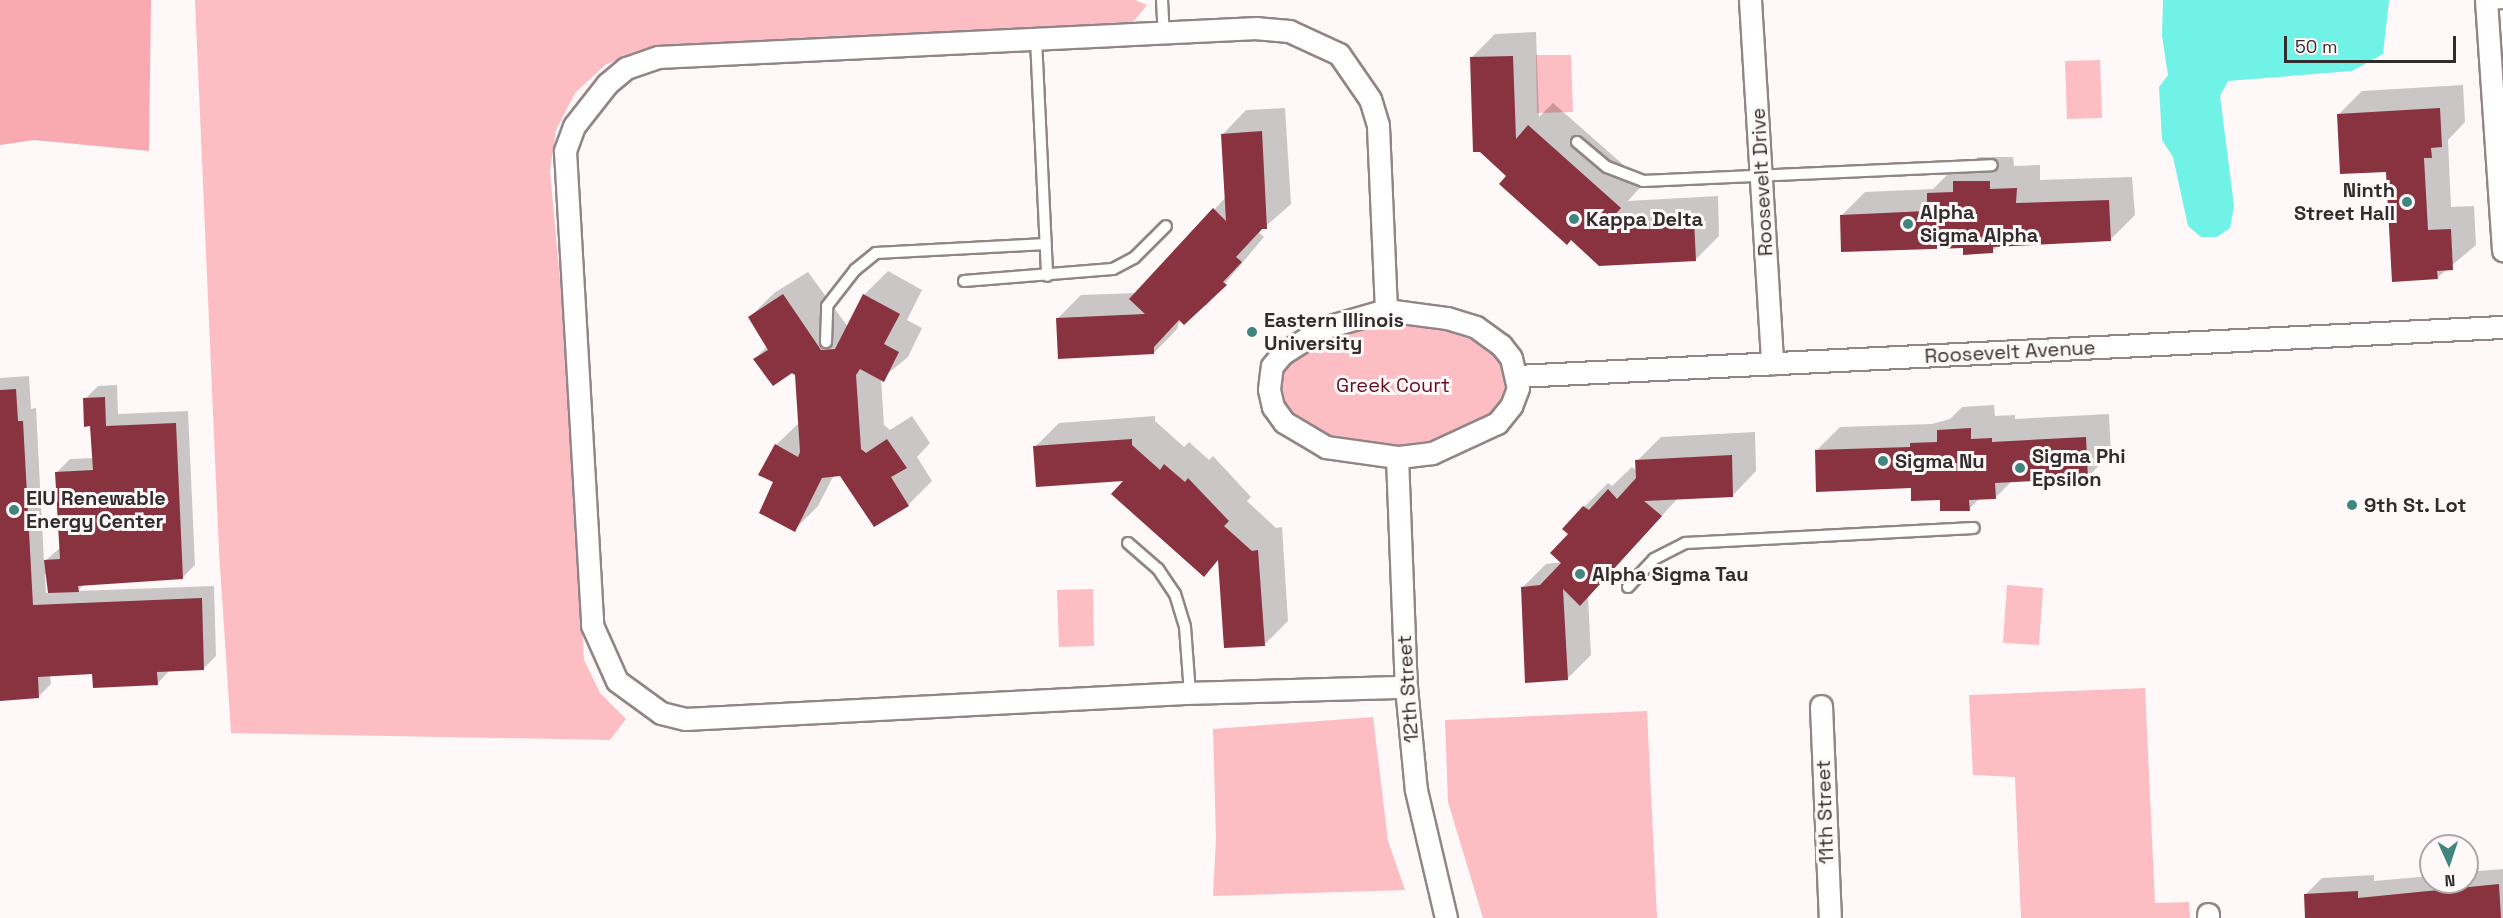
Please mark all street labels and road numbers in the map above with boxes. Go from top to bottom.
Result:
street label: Roosevelt Drive [1746,107,1778,257]
street label: Roosevelt Avenue [1924,336,2096,368]
street label: 12th Street [1392,634,1424,744]
street label: 11th Street [1811,759,1839,865]

